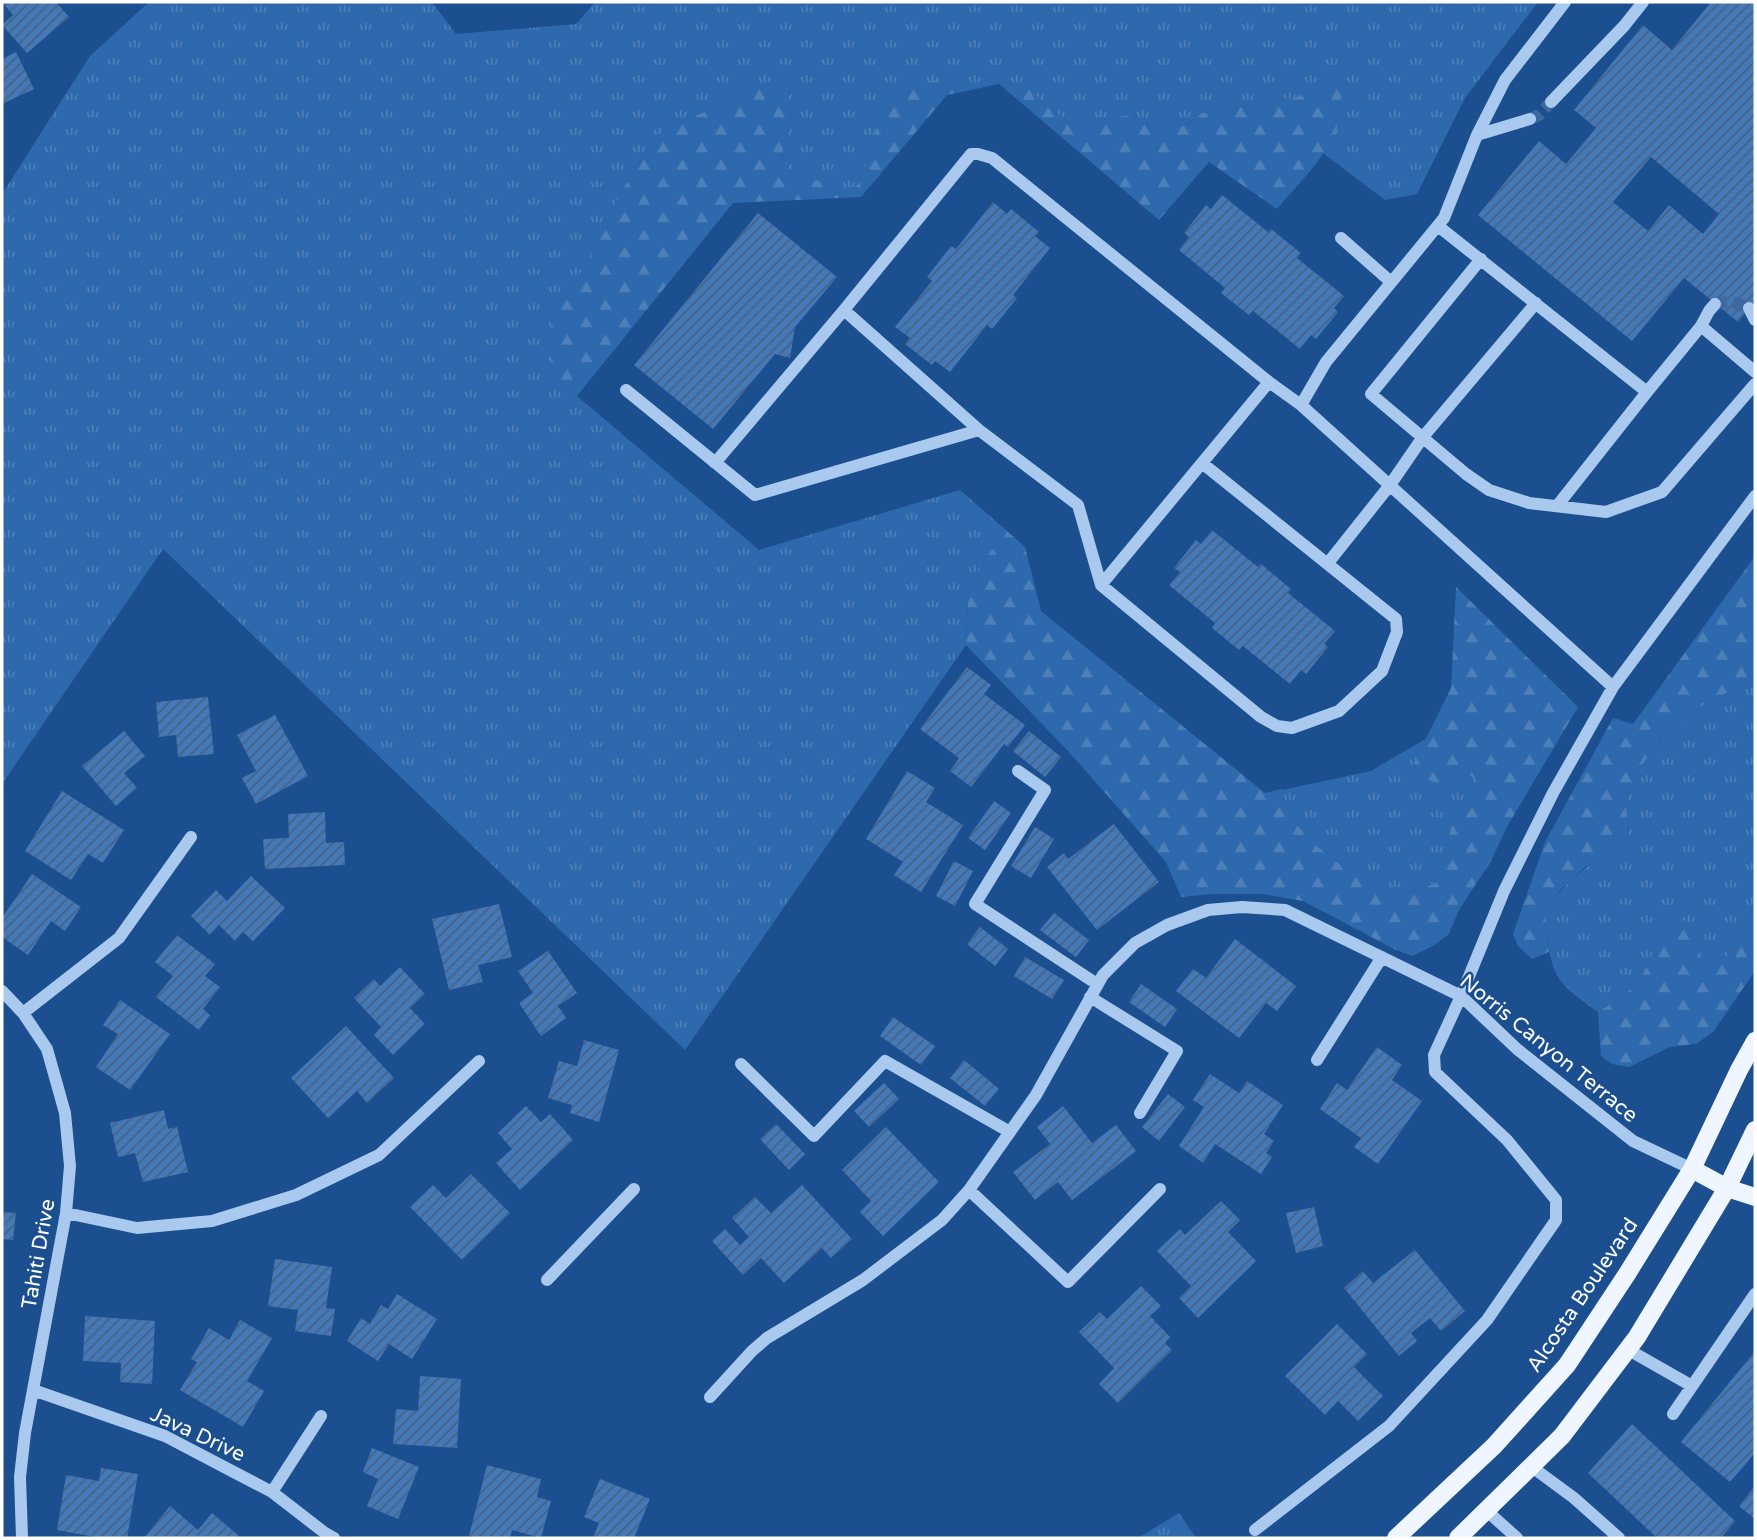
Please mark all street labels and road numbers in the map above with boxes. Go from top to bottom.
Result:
street label: Norris Canyon Terrace [1455,969,1643,1128]
street label: Tahiti Drive [17,1197,60,1311]
street label: Alcosta Boulevard [1522,1213,1643,1377]
street label: Java Drive [147,1402,249,1467]

